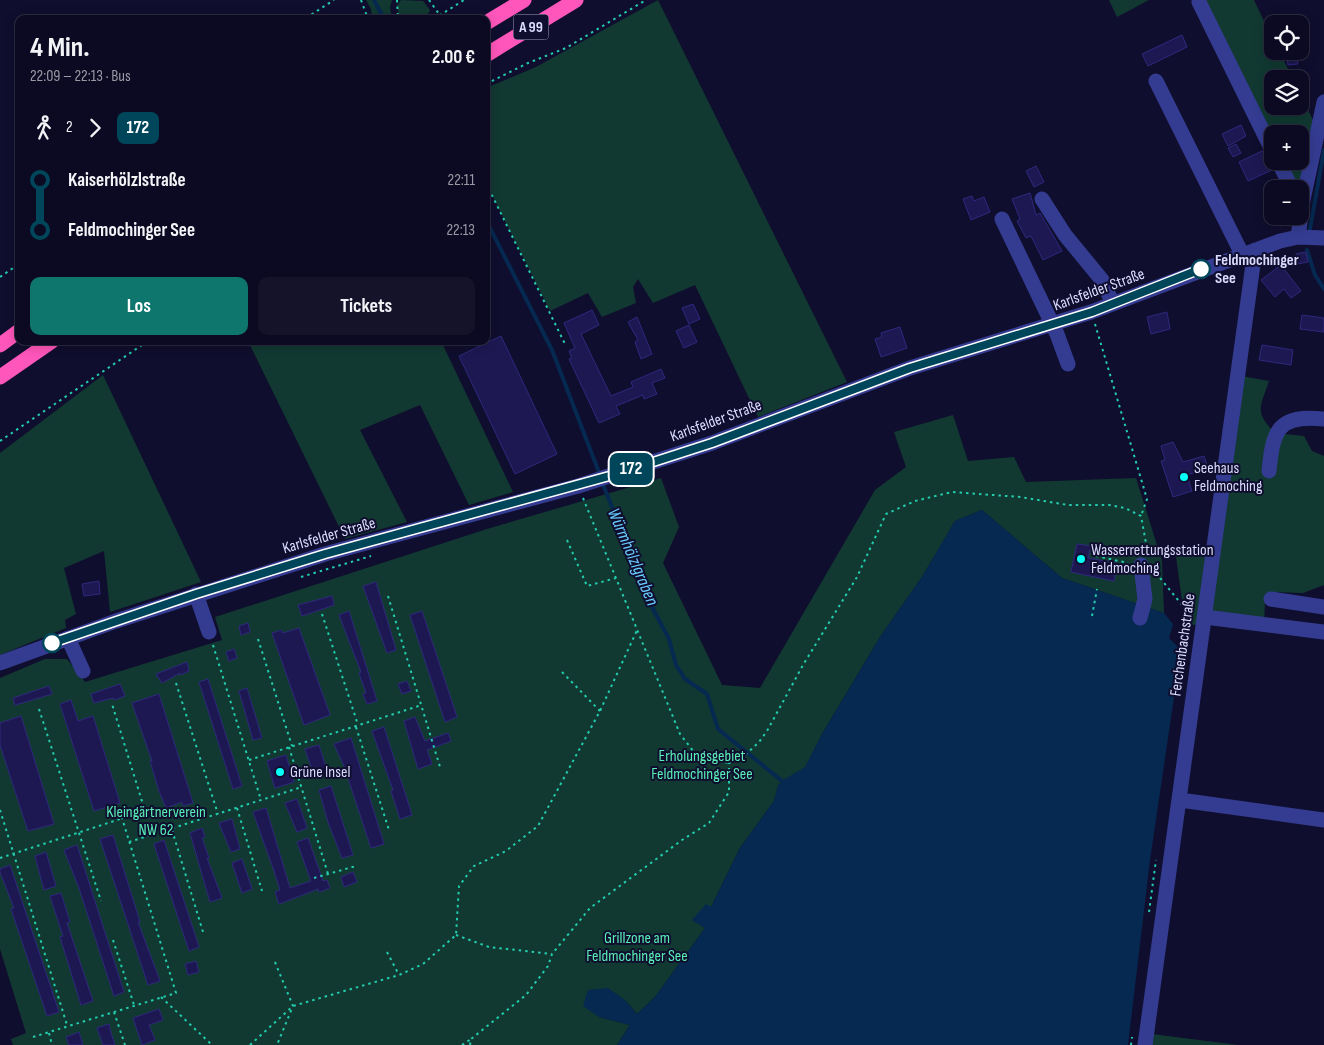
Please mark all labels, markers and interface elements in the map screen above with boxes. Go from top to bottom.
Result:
road number: A 99 [514,15,548,40]
map controls [1264,15,1309,225]
button: locate [1264,15,1309,60]
text: 4 Min. [30,31,90,64]
text: 2.00 € [432,46,475,69]
text: 22:09 – 22:13 · Bus [30,67,131,86]
button: layers [1264,70,1309,115]
icon: walk [30,114,58,142]
icon: forward [81,114,109,142]
text: 172 [127,117,149,138]
text: 2 [66,118,73,137]
button: + [1264,125,1309,170]
text: Kaiserhölzlstraße [68,169,186,192]
text: 22:11 [448,171,475,190]
button: − [1264,180,1309,225]
text: Feldmochinger See [68,219,195,242]
text: 22:13 [446,221,475,240]
place label: Feldmochinger See [1215,251,1299,288]
marker: Feldmochinger See [1191,259,1211,279]
street label: Karlsfelder Straße [1051,265,1147,315]
button: Los [30,277,248,335]
button: Tickets [258,277,475,335]
street label: Karlsfelder Straße [668,396,764,446]
line badge: 172 [602,453,660,485]
text: 172 [620,458,642,479]
place label: Seehaus Feldmoching [1194,459,1262,496]
marker: Seehaus Feldmoching [1178,471,1190,483]
water label: Würmhölzlgraben [603,505,663,609]
street label: Karlsfelder Straße [280,514,378,558]
place label: Wasserrettungsstation Feldmoching [1091,541,1213,578]
marker: Wasserrettungsstation Feldmoching [1075,553,1087,565]
street label: Ferchenbachstraße [1166,592,1200,698]
unlabelled marker [42,633,62,653]
park label: Erholungsgebiet Feldmochinger See [651,747,753,784]
place label: Grüne Insel [290,763,350,782]
marker: Grüne Insel [274,766,286,778]
park label: Kleingärtnerverein NW 62 [106,803,206,840]
park label: Grillzone am Feldmochinger See [586,929,688,966]

